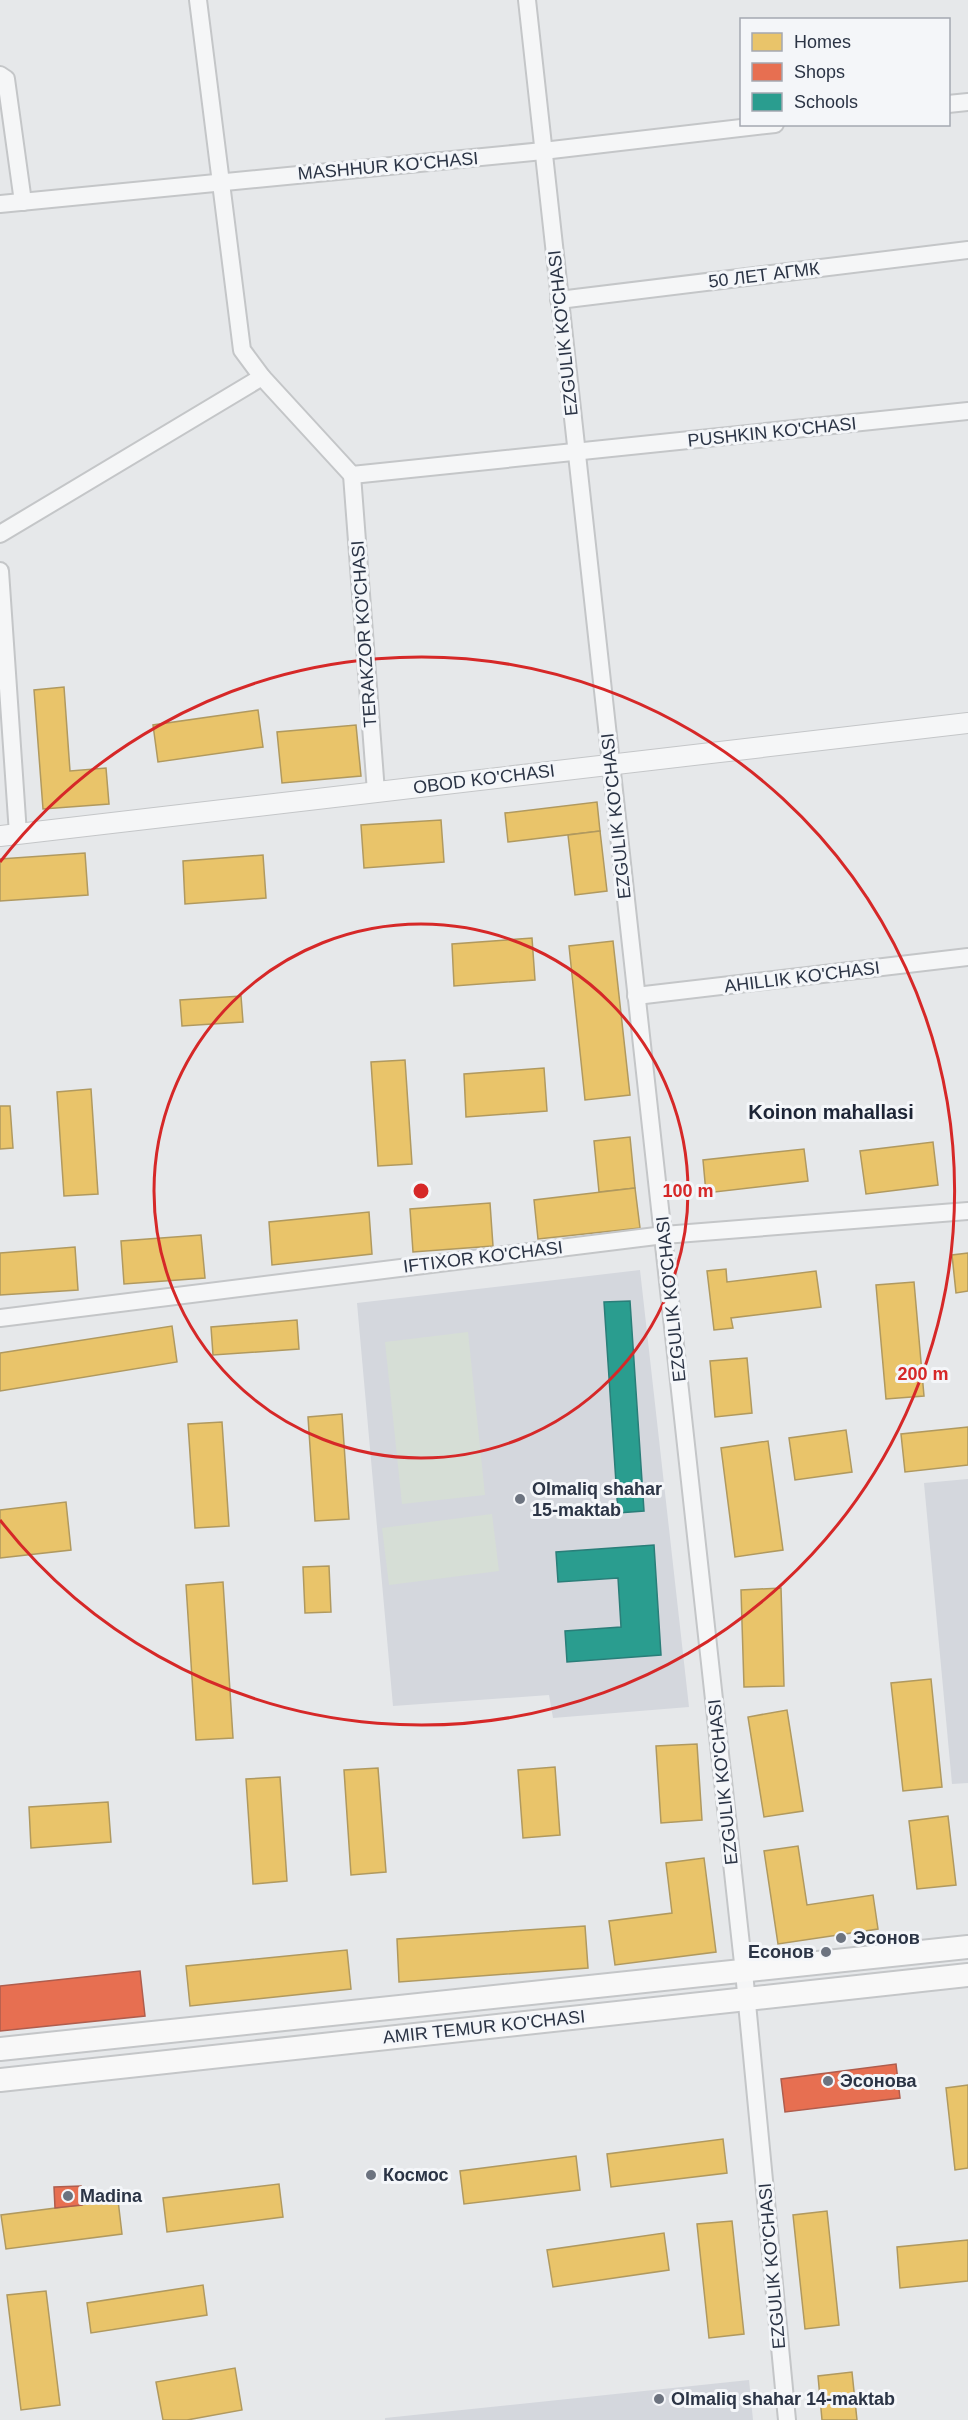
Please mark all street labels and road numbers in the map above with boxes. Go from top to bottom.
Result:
street label: MASHHUR KO‘CHASI [297,148,479,184]
street label: EZGULIK KO'CHASI [544,249,582,417]
street label: 50 ЛЕТ АГМК [707,258,821,292]
street label: PUSHKIN KO'CHASI [687,413,857,451]
street label: TERAKZOR KO'CHASI [347,540,381,728]
street label: EZGULIK KO'CHASI [597,732,635,900]
street label: OBOD KO'CHASI [412,760,556,798]
street label: AHILLIK KO'CHASI [723,958,881,996]
street label: EZGULIK KO'CHASI [652,1215,690,1383]
street label: IFTIXOR KO'CHASI [402,1237,564,1277]
street label: EZGULIK KO'CHASI [704,1698,742,1866]
street label: AMIR TEMUR KO'CHASI [382,2006,586,2048]
street label: EZGULIK KO'CHASI [755,2182,789,2350]

